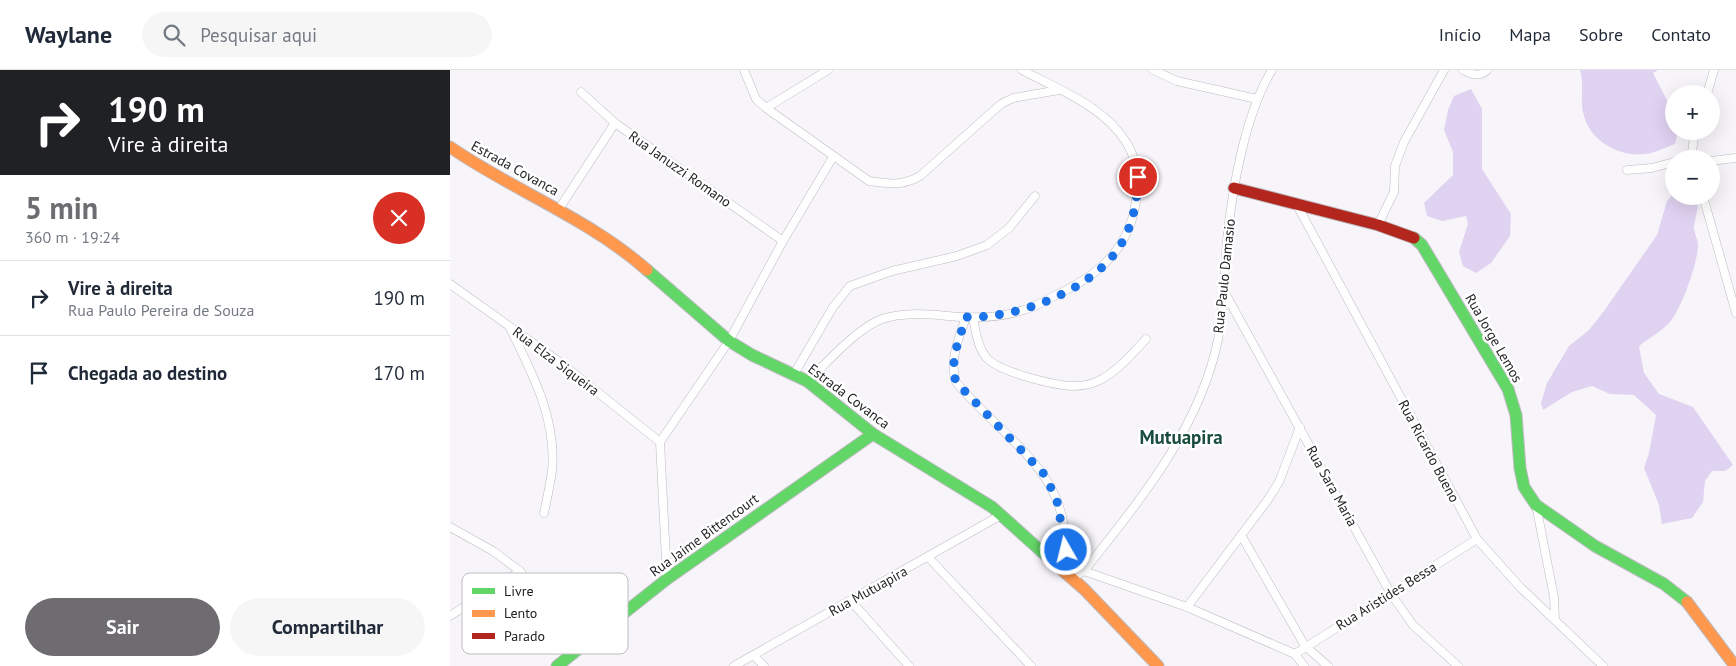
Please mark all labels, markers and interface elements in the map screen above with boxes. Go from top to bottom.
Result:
search box [142,12,492,57]
text: Waylane [25,19,112,50]
icon: search [160,21,188,49]
text: Pesquisar aqui [200,23,317,47]
text: Início [1439,23,1481,46]
text: Mapa [1509,23,1551,46]
text: Sobre [1579,23,1623,46]
text: Contato [1651,23,1711,46]
map controls [1665,85,1720,205]
button: + [1665,85,1720,140]
text: 190 m [108,86,205,132]
icon: right [25,90,90,155]
street label: Rua Januzzi Romano [625,127,735,211]
text: Vire à direita [108,130,228,158]
street label: Estrada Covanca [468,136,562,200]
button: − [1665,150,1720,205]
pin [1117,156,1159,198]
icon: arrive [1124,163,1152,191]
text: 5 min [25,188,98,227]
button: close [373,192,425,244]
street label: Rua Paulo Damasio [1209,218,1239,334]
text: 360 m · 19:24 [25,227,120,247]
text: Vire à direita [68,276,173,300]
icon: right [25,284,53,312]
text: 190 m [373,286,425,310]
street label: Rua Jorge Lemos [1461,290,1527,386]
text: Rua Paulo Pereira de Souza [68,300,254,320]
street label: Rua Elza Siqueira [509,323,603,399]
icon: arrive [25,359,53,387]
street label: Estrada Covanca [805,359,893,433]
text: Chegada ao destino [68,361,227,385]
text: 170 m [373,361,425,385]
street label: Rua Ricardo Bueno [1394,397,1464,505]
district label: Mutuapira [1139,425,1223,449]
street label: Rua Sara Maria [1302,442,1362,530]
street label: Rua Jaime Bittencourt [646,489,762,581]
position arrow [1039,523,1091,575]
street label: Rua Aristides Bessa [1332,558,1440,634]
street label: Rua Mutuapira [825,562,911,620]
legend [462,573,628,654]
text: Livre [504,582,534,600]
button: Sair [25,598,220,656]
button: Compartilhar [230,598,425,656]
text: Lento [504,604,537,622]
text: Parado [504,627,545,645]

